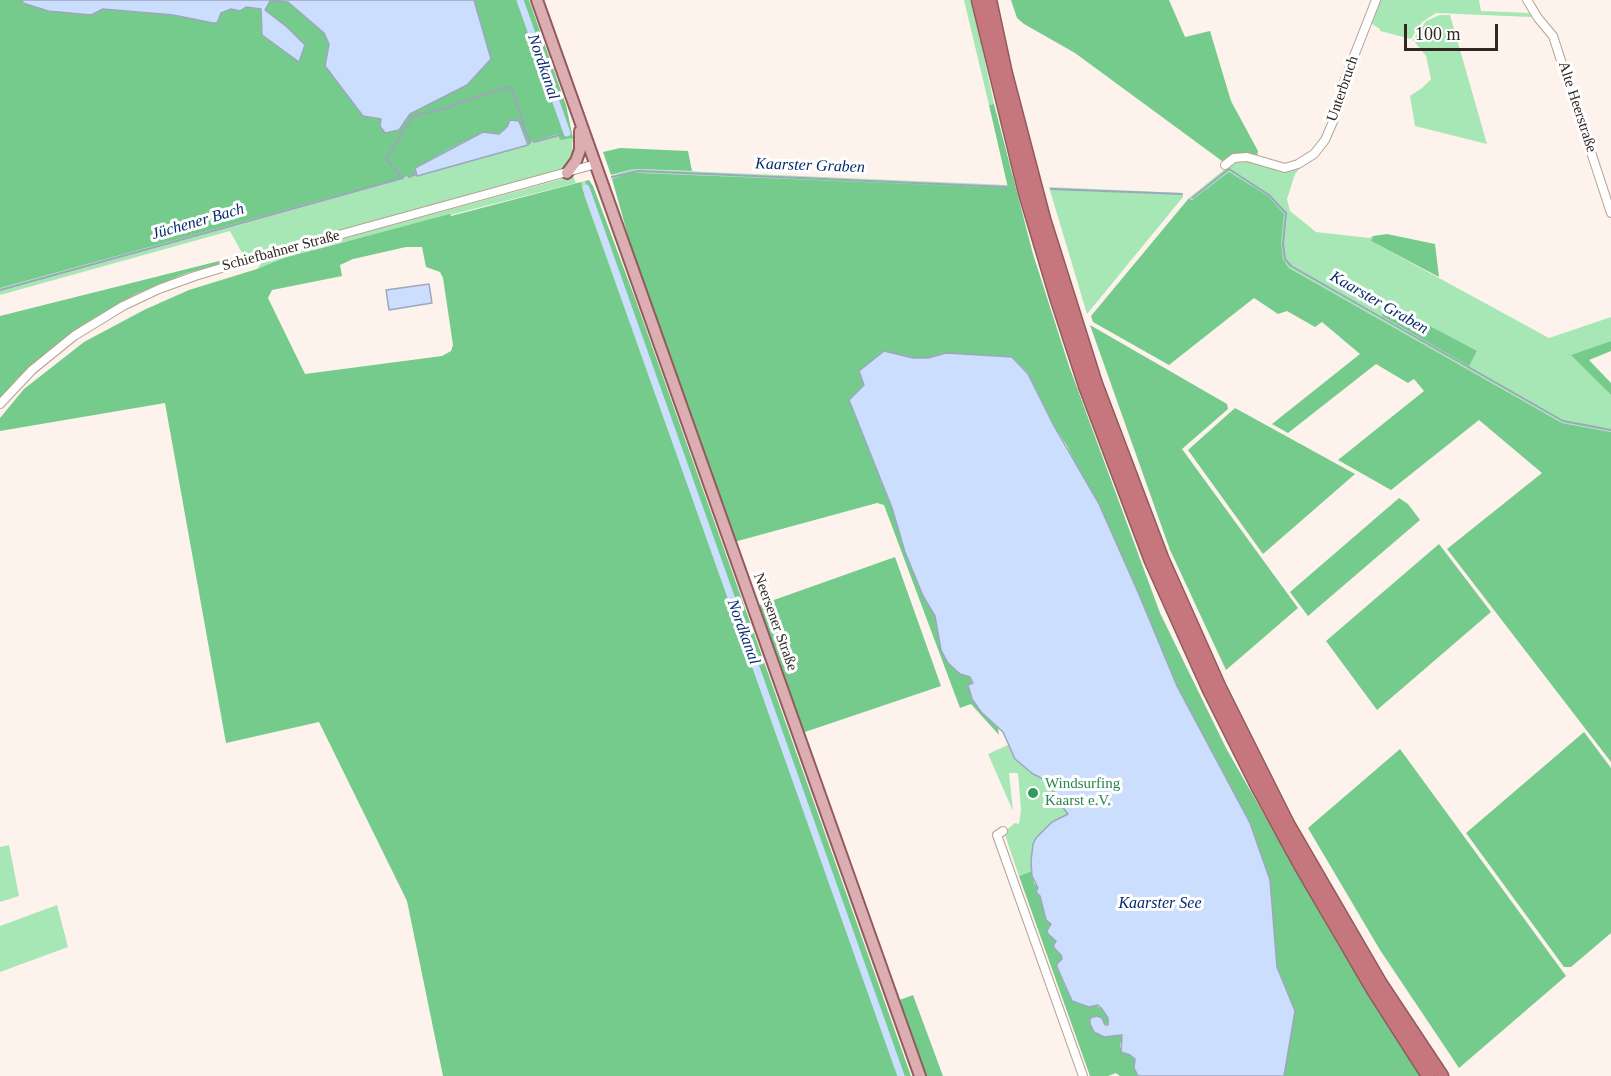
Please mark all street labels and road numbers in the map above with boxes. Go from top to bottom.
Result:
street label: Unterbruch [1323,54,1363,124]
street label: Alte Heerstraße [1554,59,1600,155]
street label: Schiefbahner Straße [220,227,342,275]
street label: Neersener Straße [749,571,801,673]

